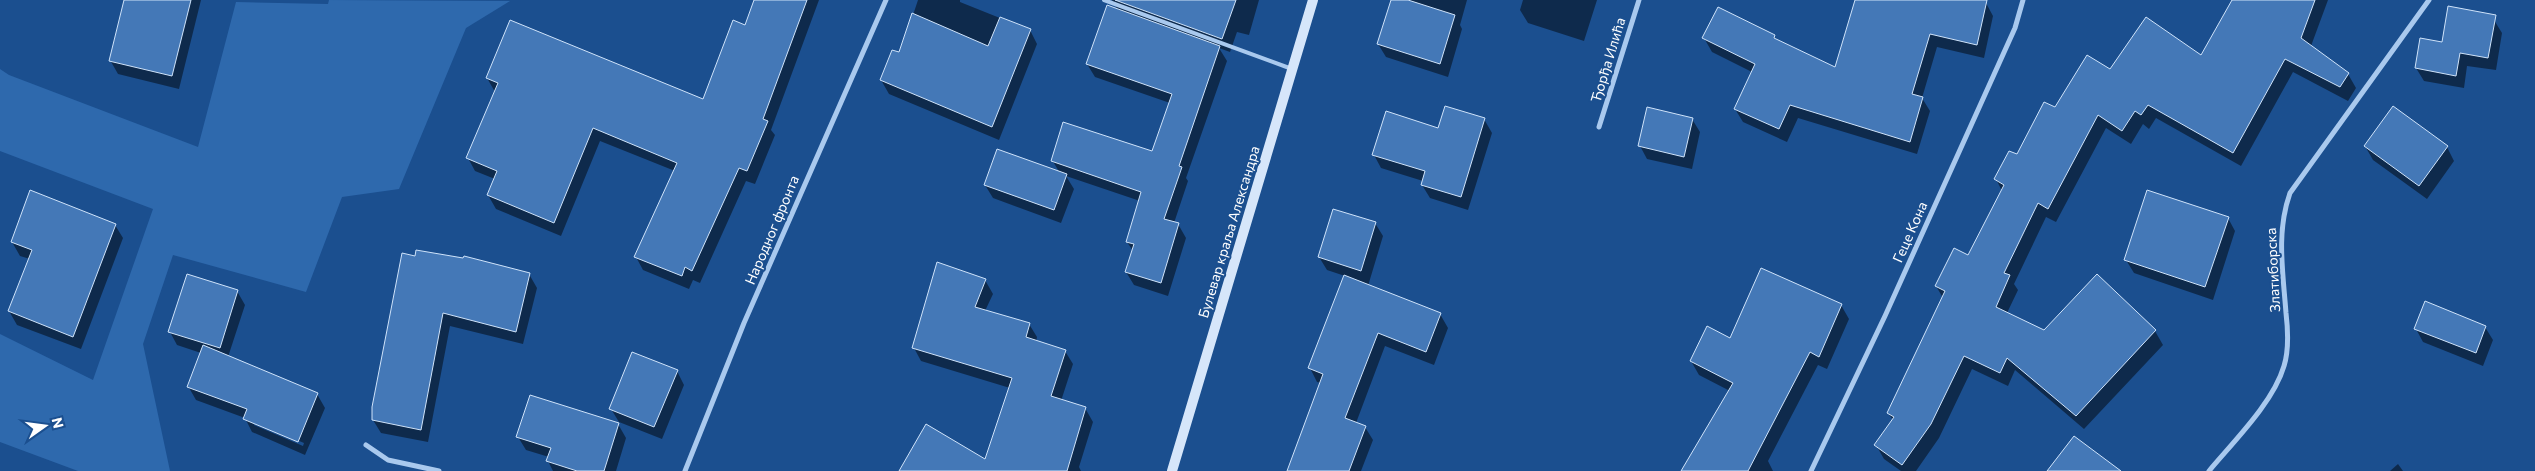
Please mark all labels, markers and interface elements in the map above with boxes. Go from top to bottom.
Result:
street label: Ђорђа Илића [1587,15,1629,104]
street label: Булевар краља Александра [1194,144,1263,320]
street label: Народног фронта [741,173,802,287]
street label: Геце Кона [1889,199,1931,265]
street label: Златиборска [2262,227,2283,313]
north arrow [20,401,70,451]
text: N [49,416,68,430]

